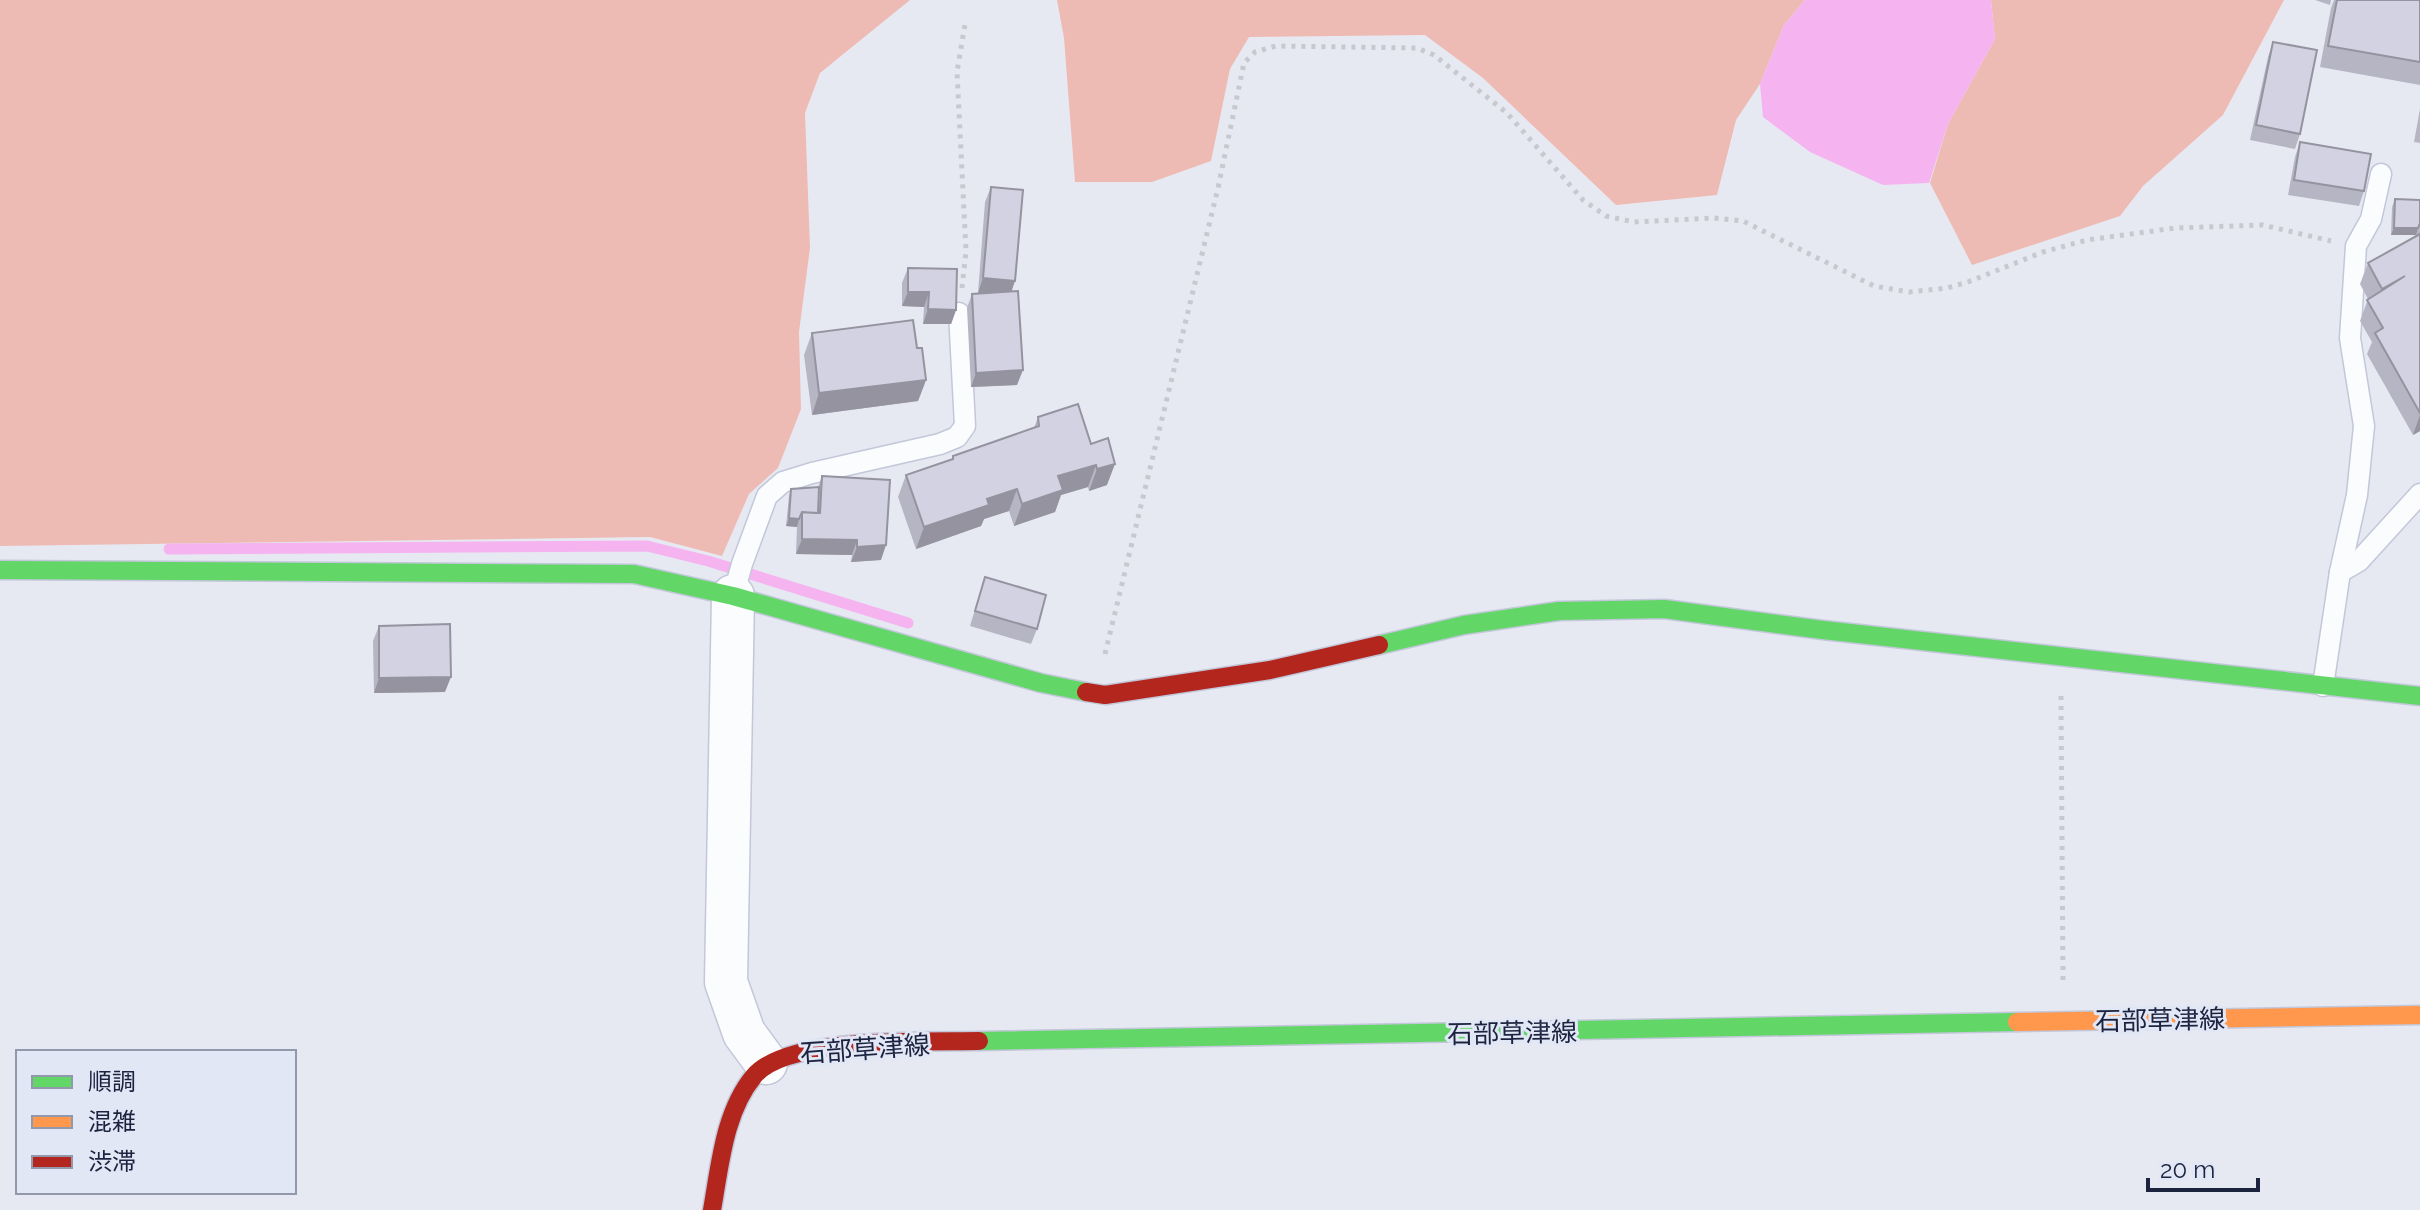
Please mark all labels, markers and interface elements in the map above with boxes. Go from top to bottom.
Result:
street label: 石部草津線 [2095,1004,2225,1036]
street label: 石部草津線 [1447,1017,1577,1049]
street label: 石部草津線 [799,1030,931,1068]
legend [16,1050,296,1194]
text: 順調 [88,1067,136,1096]
text: 混雑 [88,1107,136,1136]
scale bar [2148,1142,2258,1192]
text: 渋滞 [88,1147,136,1176]
text: 20 m [2160,1155,2215,1184]

